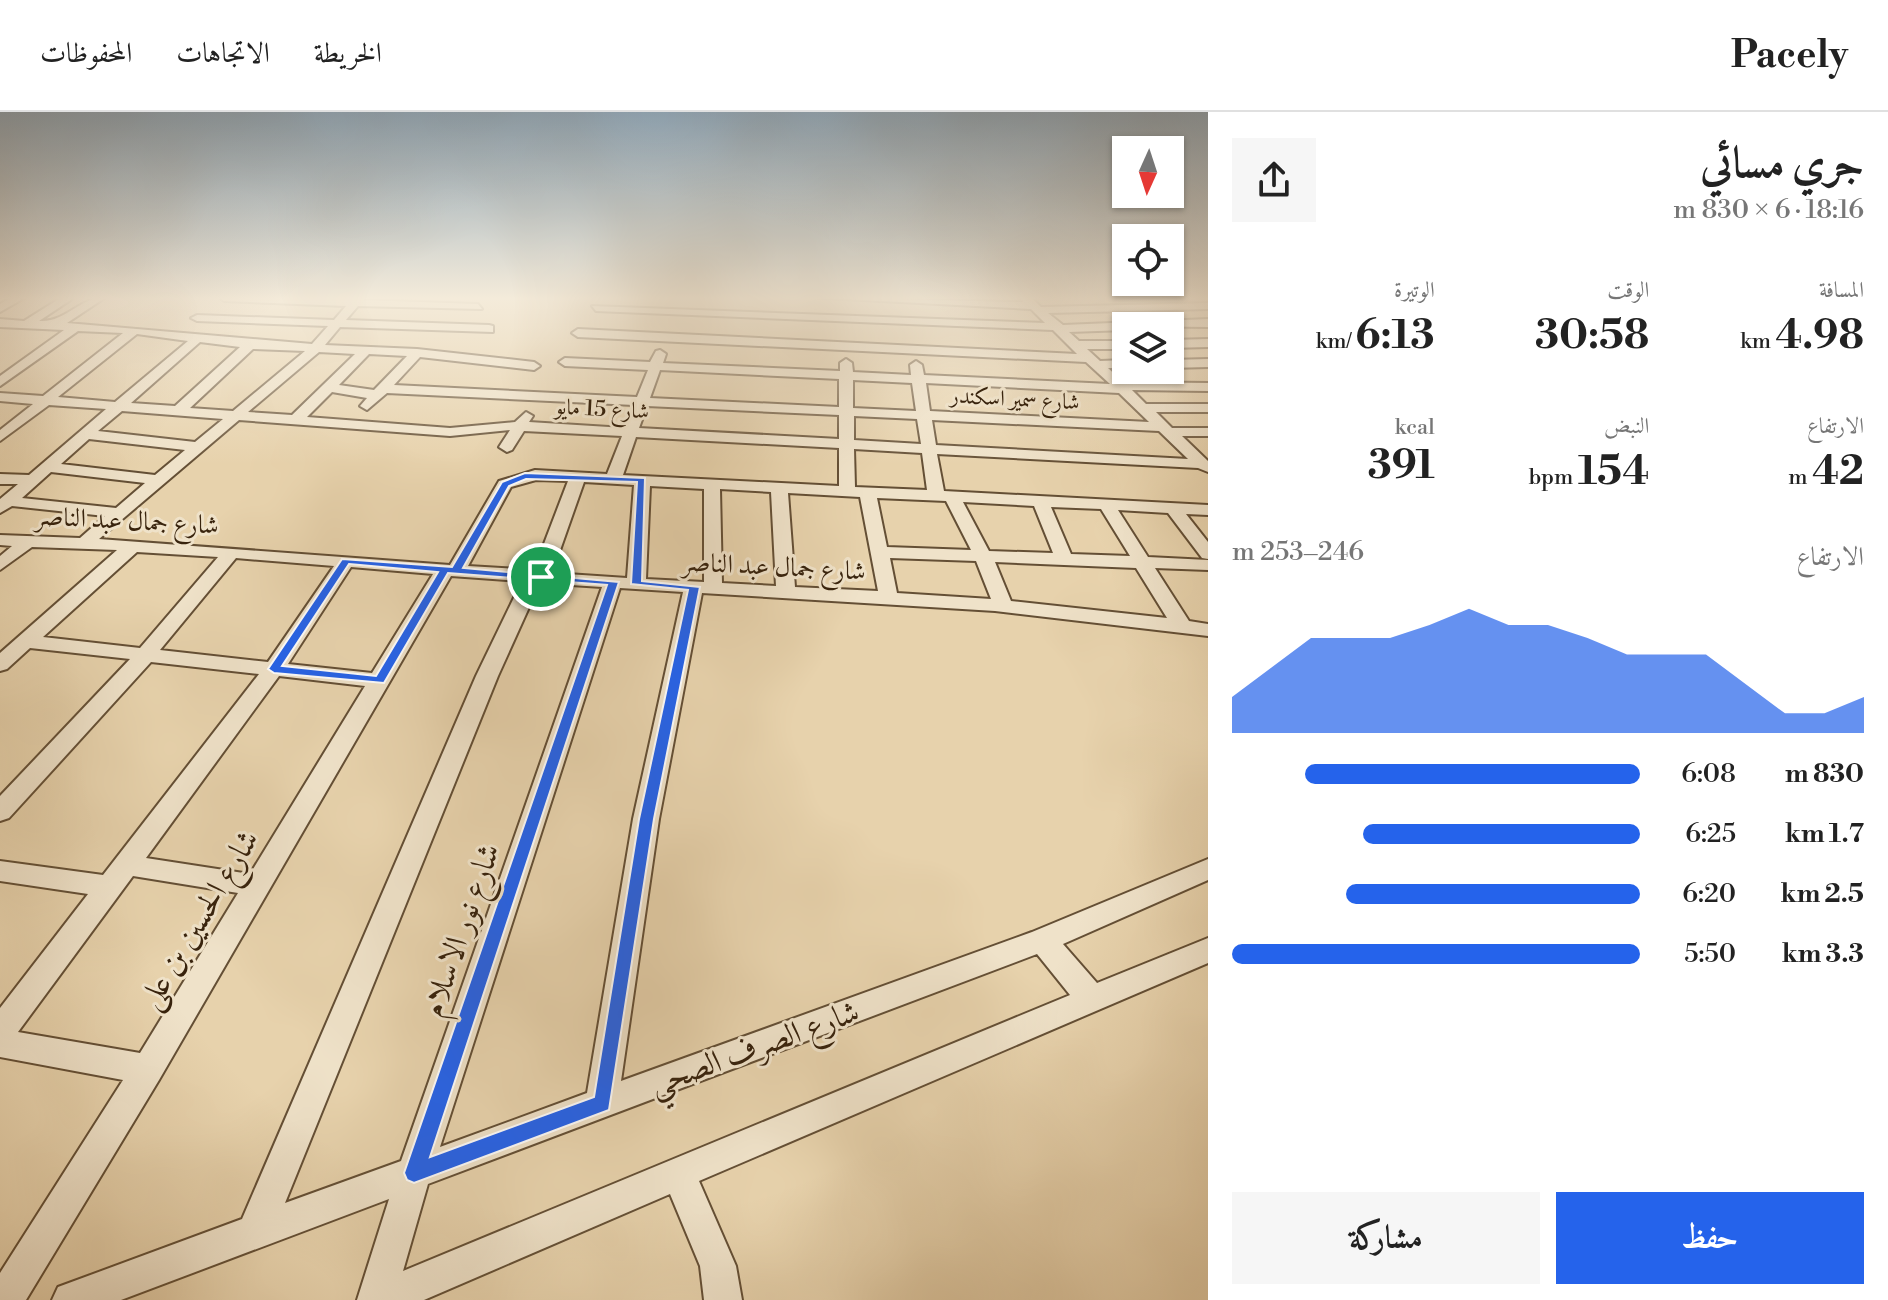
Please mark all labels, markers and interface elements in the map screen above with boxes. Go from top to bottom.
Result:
text: Pacely [1731,32,1848,79]
text: المحفوظات [40,36,132,71]
text: الاتجاهات [176,36,270,71]
text: الخريطة [314,36,382,71]
north arrow [1112,136,1184,208]
map controls [1112,136,1184,384]
text: جري مسائي [1700,136,1864,191]
button: share [1232,138,1316,222]
text: 18:16 · 6 × 830 m [1673,194,1864,226]
button: locate [1112,224,1184,296]
text: الوتيرة [1394,277,1435,304]
text: الوقت [1607,277,1649,304]
text: المسافة [1819,277,1864,304]
text: 6:13 [1355,311,1435,361]
text: 30:58 [1535,311,1649,361]
text: 4.98 [1776,311,1864,361]
button: layers [1112,312,1184,384]
text: /km [1316,328,1355,355]
text: km [1740,328,1776,355]
street label: شارع سمير اسكندر [947,383,1080,420]
street label: شارع 15 مايو [552,393,650,429]
text: النبض [1604,413,1649,440]
text: الارتفاع [1807,413,1864,440]
text: kcal [1395,414,1435,441]
text: 391 [1368,441,1435,491]
text: 154 [1578,447,1649,497]
text: 42 [1812,447,1864,497]
text: bpm [1529,464,1578,491]
text: m [1788,464,1812,491]
street label: شارع جمال عبد الناصر [31,500,219,547]
text: 246–253 m [1232,536,1364,568]
text: الارتفاع [1797,541,1864,573]
pin [507,543,575,611]
street label: شارع جمال عبد الناصر [678,546,866,593]
icon: arrive [519,555,563,599]
text: 6:08 [1681,758,1736,790]
text: 830 m [1785,758,1864,790]
text: 6:25 [1685,818,1736,850]
text: 1.7 km [1785,818,1864,850]
street label: شارع الحسين بن على [130,822,273,1020]
street label: شارع نور الاسلام [413,838,516,1025]
text: 6:20 [1682,878,1736,910]
text: 2.5 km [1781,878,1864,910]
text: 5:50 [1684,938,1736,970]
text: 3.3 km [1782,938,1864,970]
street label: شارع الصرف الصحي [644,991,868,1113]
button: مشاركة [1232,1192,1540,1284]
button: حفظ [1556,1192,1864,1284]

